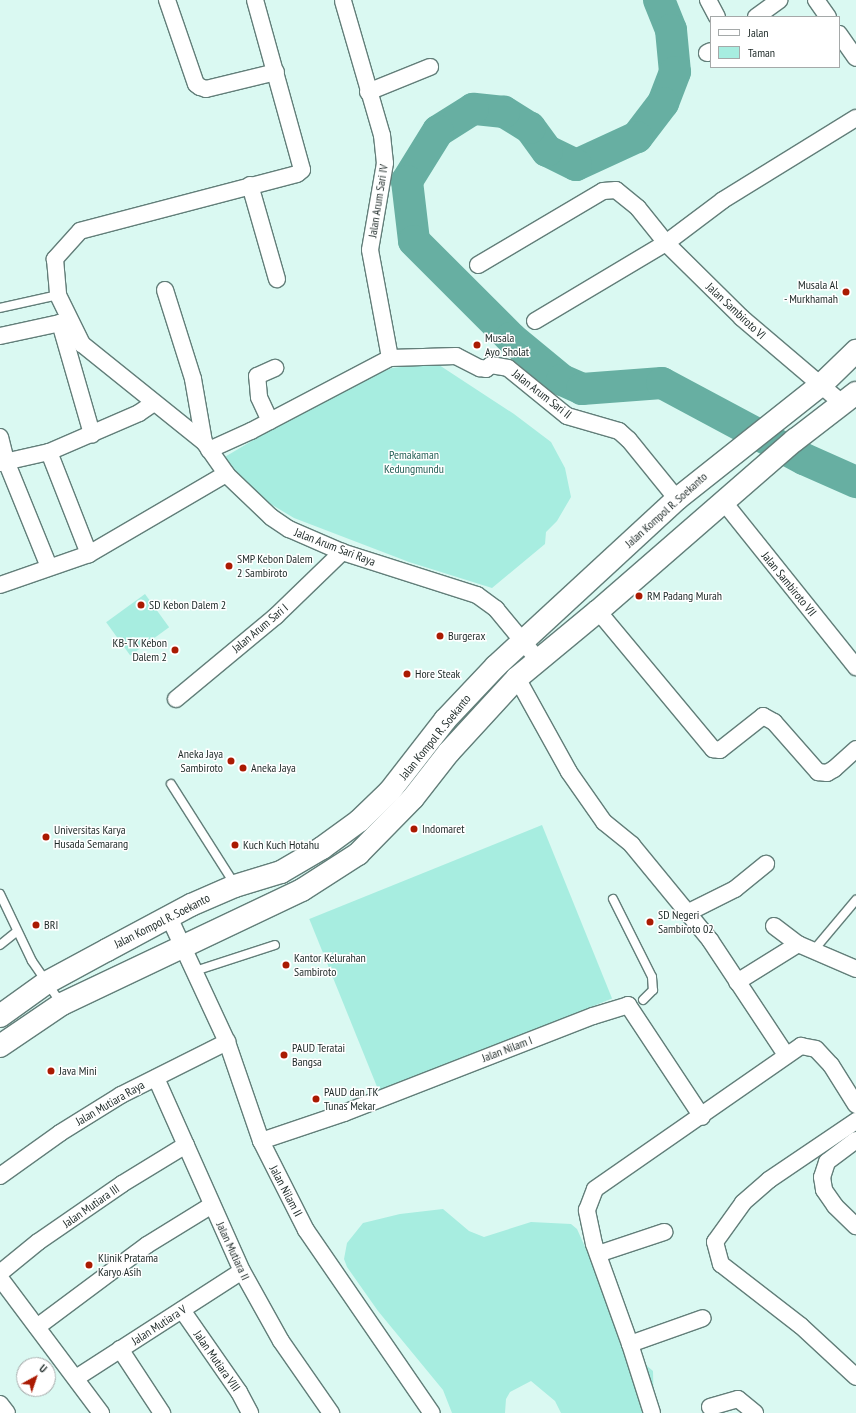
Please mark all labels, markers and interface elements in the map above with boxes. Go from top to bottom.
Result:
legend [710,16,840,68]
text: Jalan [748,25,769,40]
text: Taman [748,45,775,60]
street label: Jalan Arum Sari IV [365,163,391,239]
place label: Musala Al - Murkhamah [783,278,838,306]
street label: Jalan Sambiroto VI [703,280,769,342]
marker: Musala Al - Murkhamah [841,287,851,297]
place label: Musala Ayo Sholat [485,331,529,359]
marker: Musala Ayo Sholat [472,340,482,350]
street label: Jalan Arum Sari II [509,366,575,422]
park label: Pemakaman Kedungmundu [384,448,444,476]
street label: Jalan Kompol R. Soekanto [622,469,710,551]
street label: Jalan Arum Sari Raya [292,525,378,569]
street label: Jalan Sambiroto VII [758,549,820,619]
place label: SMP Kebon Dalem 2 Sambiroto [237,552,313,580]
marker: SMP Kebon Dalem 2 Sambiroto [224,561,234,571]
place label: RM Padang Murah [647,589,722,603]
marker: RM Padang Murah [634,591,644,601]
place label: SD Kebon Dalem 2 [149,598,226,612]
marker: SD Kebon Dalem 2 [136,600,146,610]
street label: Jalan Arum Sari I [229,600,291,656]
place label: Burgerax [448,629,485,643]
marker: Burgerax [435,631,445,641]
place label: KB-TK Kebon Dalem 2 [112,636,167,664]
marker: KB-TK Kebon Dalem 2 [170,645,180,655]
place label: Hore Steak [415,667,460,681]
marker: Hore Steak [402,669,412,679]
street label: Jalan Kompol R. Soekanto [396,691,474,783]
place label: Aneka Jaya Sambiroto [178,747,223,775]
marker: Aneka Jaya Sambiroto [226,756,236,766]
place label: Aneka Jaya [251,761,296,775]
marker: Aneka Jaya [238,763,248,773]
place label: Indomaret [422,822,465,836]
place label: Universitas Karya Husada Semarang [54,823,128,851]
marker: Indomaret [409,824,419,834]
marker: Universitas Karya Husada Semarang [41,832,51,842]
place label: Kuch Kuch Hotahu [243,838,319,852]
marker: Kuch Kuch Hotahu [230,840,240,850]
street label: Jalan Kompol R. Soekanto [111,890,213,952]
place label: SD Negeri Sambiroto 02 [658,908,714,936]
marker: SD Negeri Sambiroto 02 [645,917,655,927]
place label: BRI [44,918,58,932]
marker: BRI [31,920,41,930]
place label: Kantor Kelurahan Sambiroto [294,951,366,979]
marker: Kantor Kelurahan Sambiroto [281,960,291,970]
street label: Jalan Nilam I [480,1033,534,1065]
place label: PAUD Teratai Bangsa [292,1041,345,1069]
marker: PAUD Teratai Bangsa [279,1050,289,1060]
place label: Java Mini [59,1064,97,1078]
marker: Java Mini [46,1066,56,1076]
street label: Jalan Mutiara Raya [73,1077,147,1129]
place label: PAUD dan TK Tunas Mekar [324,1085,379,1113]
marker: PAUD dan TK Tunas Mekar [311,1094,321,1104]
street label: Jalan Nilam II [267,1163,305,1219]
street label: Jalan Mutiara III [60,1181,122,1231]
street label: Jalan Mutiara II [213,1219,253,1283]
place label: Klinik Pratama Karyo Asih [98,1251,158,1279]
marker: Klinik Pratama Karyo Asih [83,1259,95,1271]
street label: Jalan Mutiara V [129,1302,189,1348]
street label: Jalan Mutiara VIII [191,1328,243,1394]
north arrow [16,1357,56,1397]
text: U [36,1361,50,1376]

